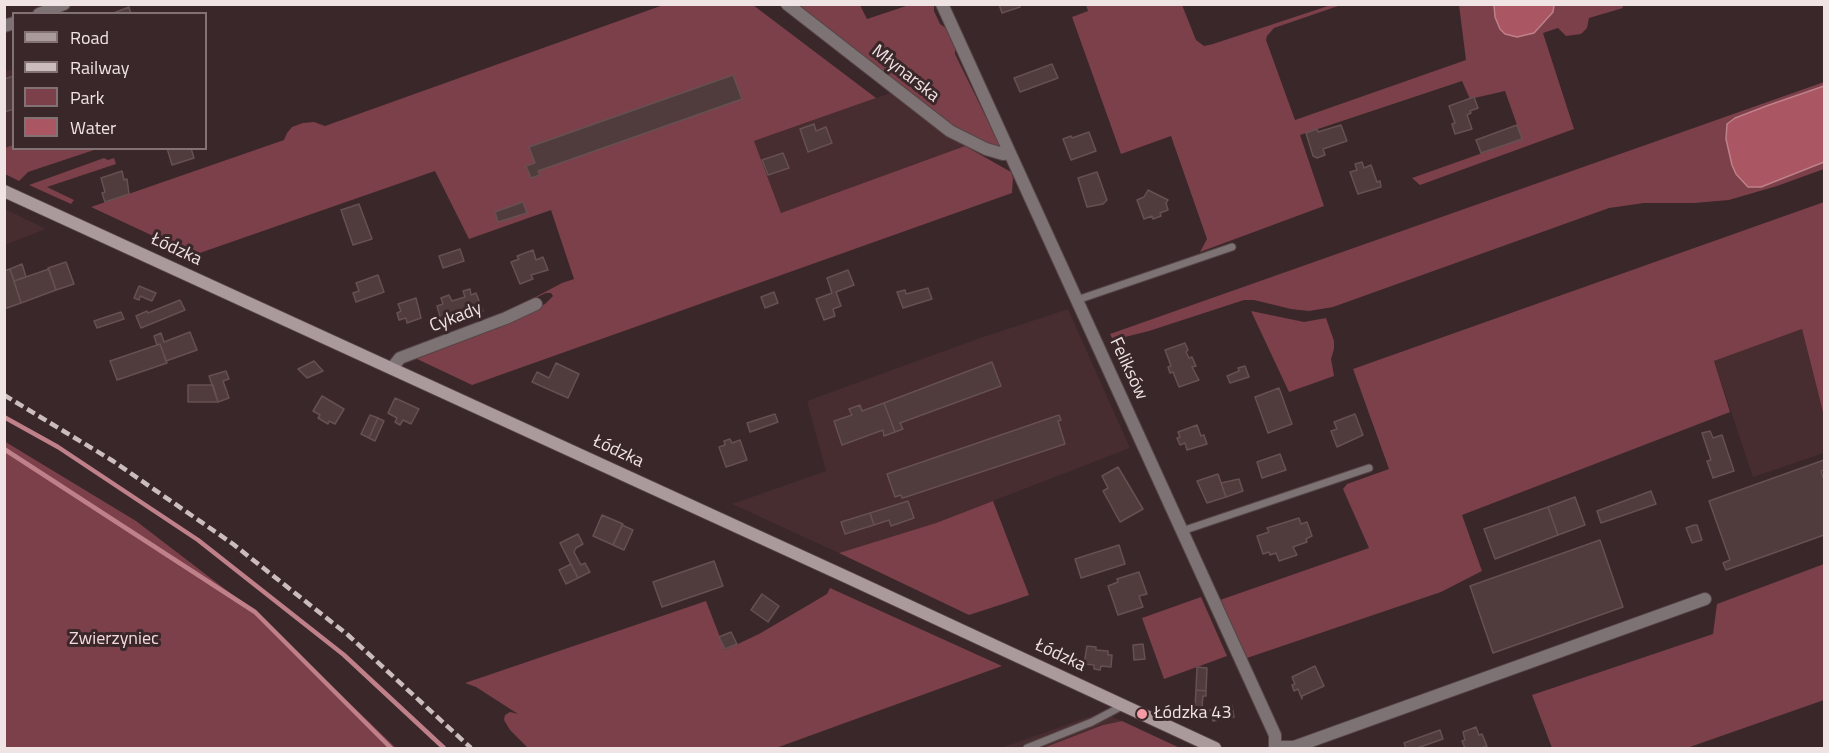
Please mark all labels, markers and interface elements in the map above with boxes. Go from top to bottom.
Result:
legend [12,12,207,150]
text: Road [70,24,109,51]
street label: Młynarska [867,41,943,107]
text: Railway [70,54,129,81]
text: Park [70,84,104,111]
text: Water [70,114,116,141]
street label: Łódzka [147,229,205,271]
street label: Cykady [427,298,485,338]
street label: Feliksów [1104,334,1152,404]
street label: Łódzka [589,431,647,473]
park label: Zwierzyniec [69,629,159,651]
street label: Łódzka [1031,635,1089,677]
place label: Łódzka 43 [1154,703,1232,725]
marker: Łódzka 43 [1135,707,1149,721]

